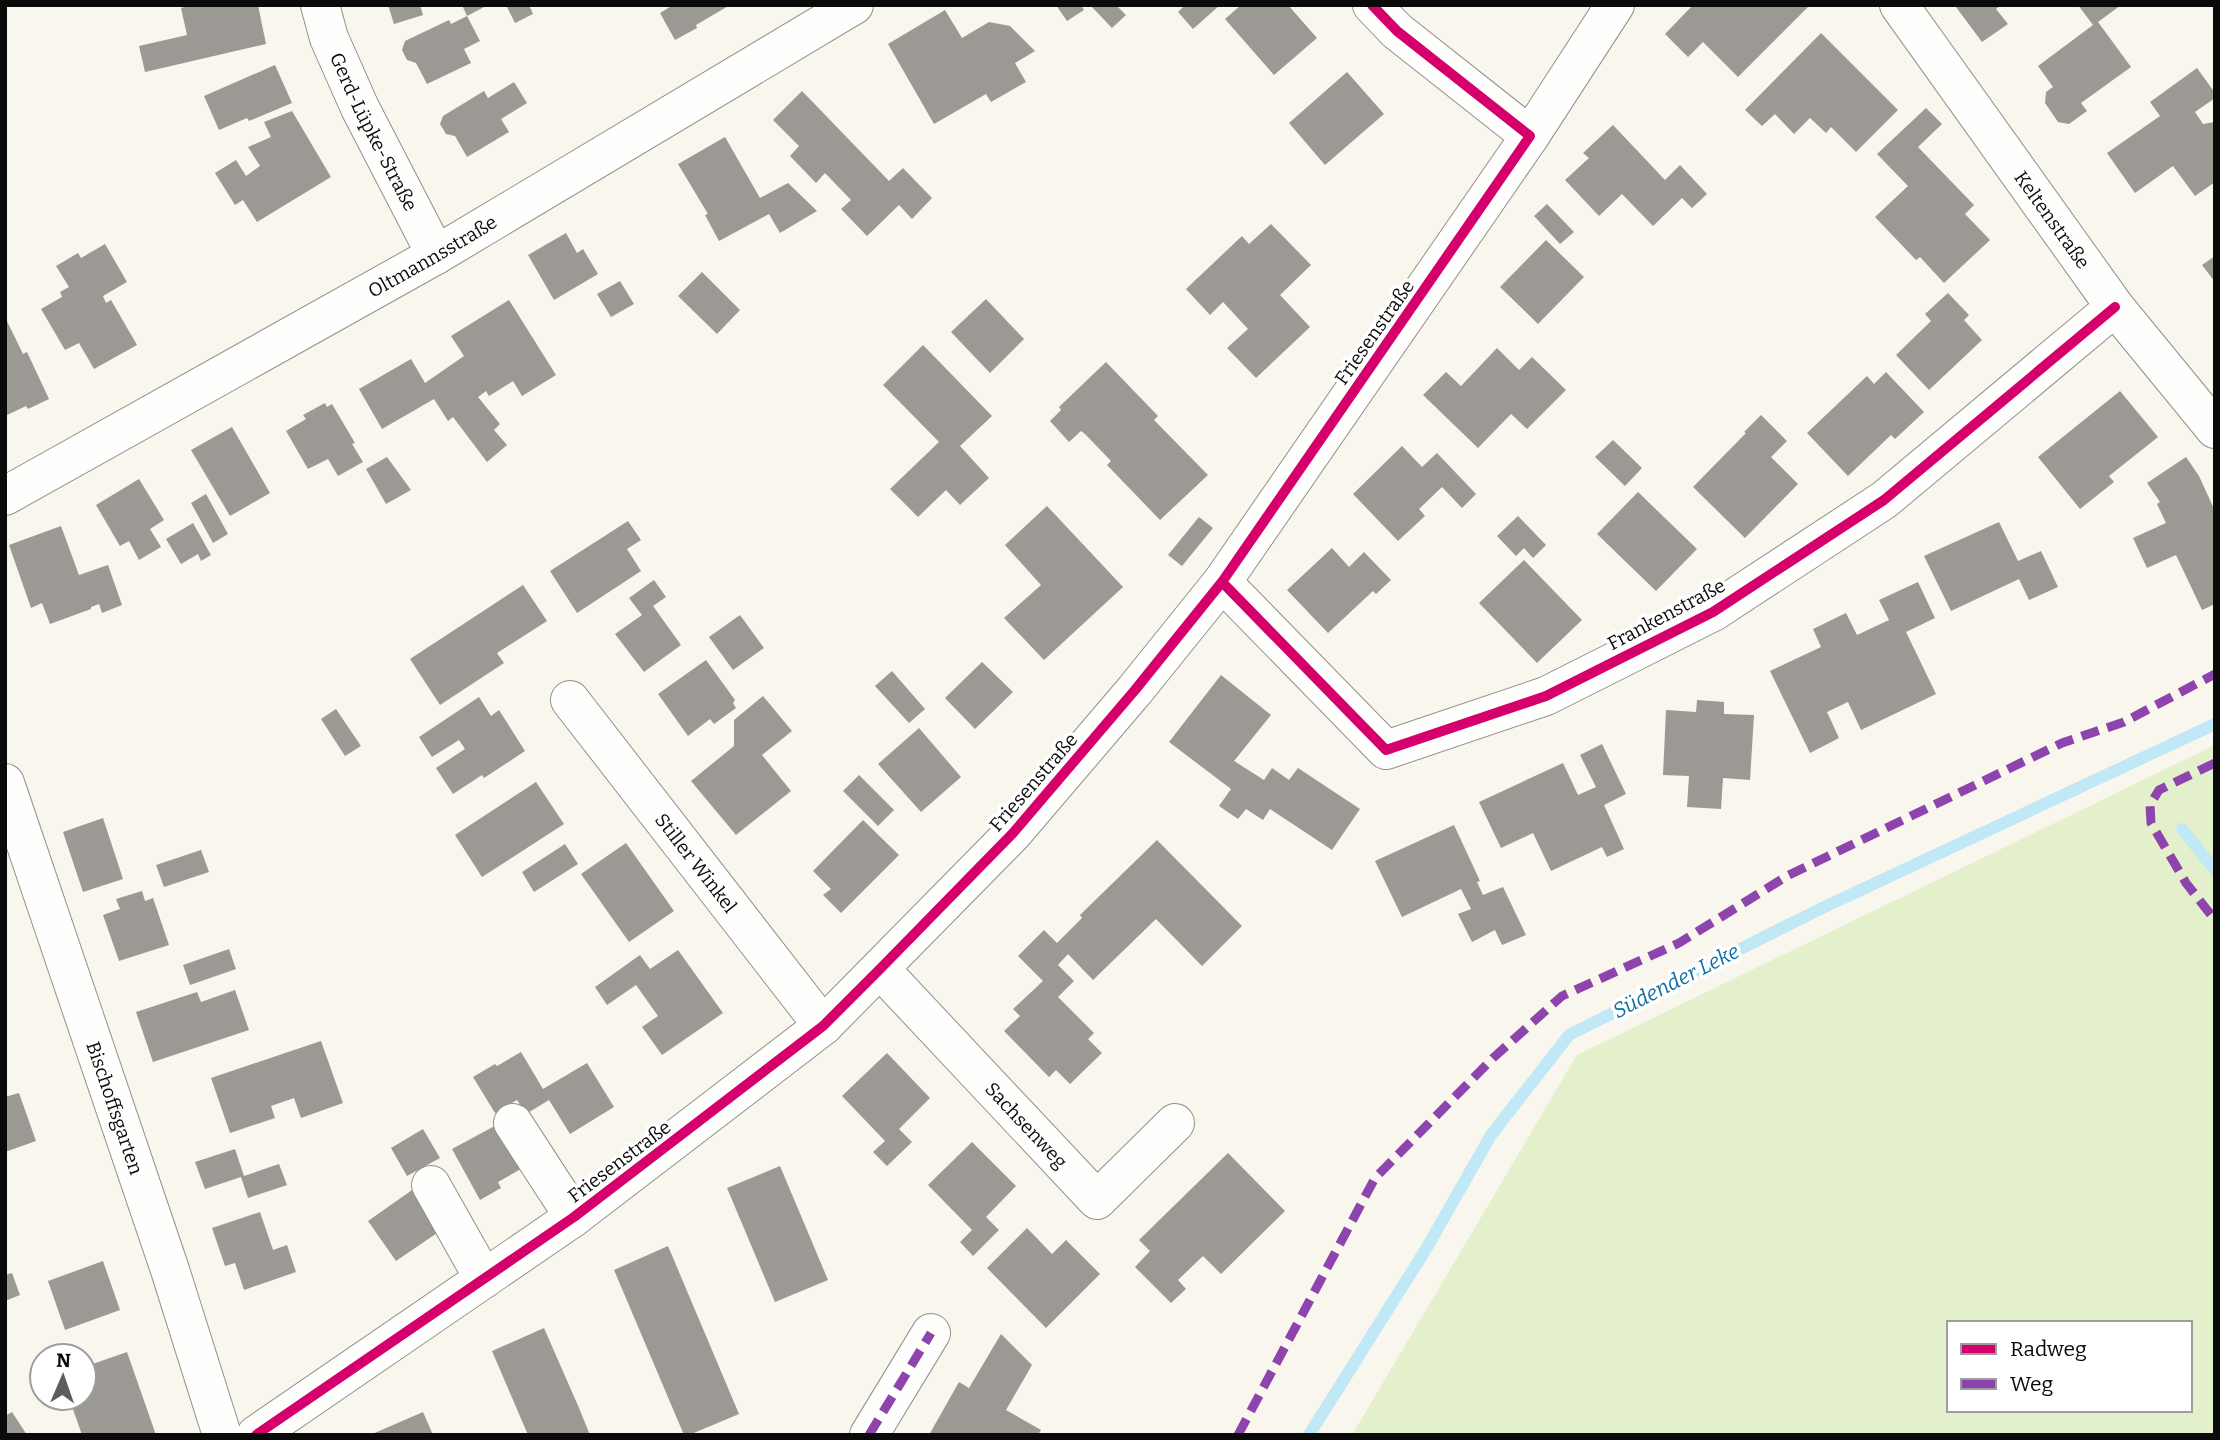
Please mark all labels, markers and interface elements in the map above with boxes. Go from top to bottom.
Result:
street label: Gerd-Lüpke-Straße [325,49,422,215]
street label: Keltenstraße [2010,167,2095,273]
street label: Oltmannsstraße [364,210,501,303]
street label: Friesenstraße [1330,275,1419,389]
street label: Frankenstraße [1604,574,1729,655]
street label: Friesenstraße [984,728,1082,836]
street label: Stiller Winkel [650,809,742,917]
water label: Südender Leke [1608,938,1744,1024]
street label: Bischoffsgarten [81,1038,148,1178]
street label: Sachsenweg [980,1078,1072,1173]
street label: Friesenstraße [563,1115,675,1208]
legend [1947,1321,2192,1412]
text: Radweg [2010,1336,2087,1362]
north arrow [28,1342,98,1412]
text: N [56,1349,72,1372]
text: Weg [2010,1371,2053,1397]

